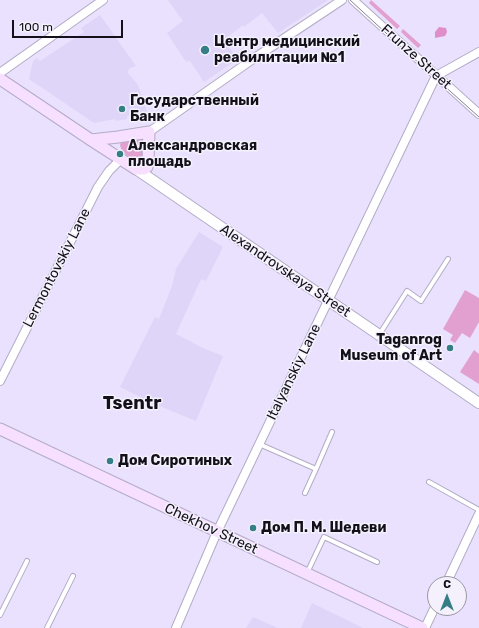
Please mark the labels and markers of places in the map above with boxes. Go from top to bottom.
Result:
place label: Центр медицинский реабилитации №1 [214,34,360,66]
marker: Центр медицинский реабилитации №1 [199,44,211,56]
place label: Государственный Банк [130,93,259,126]
marker: Государственный Банк [117,104,127,114]
place label: Александровская площадь [128,138,257,170]
marker: Александровская площадь [115,149,125,159]
place label: Taganrog Museum of Art [340,332,442,364]
marker: Taganrog Museum of Art [445,343,455,353]
place label: Дом Сиротиных [118,453,232,469]
marker: Дом Сиротиных [105,456,115,466]
place label: Дом П. М. Шедеви [261,520,387,536]
marker: Дом П. М. Шедеви [248,523,258,533]

